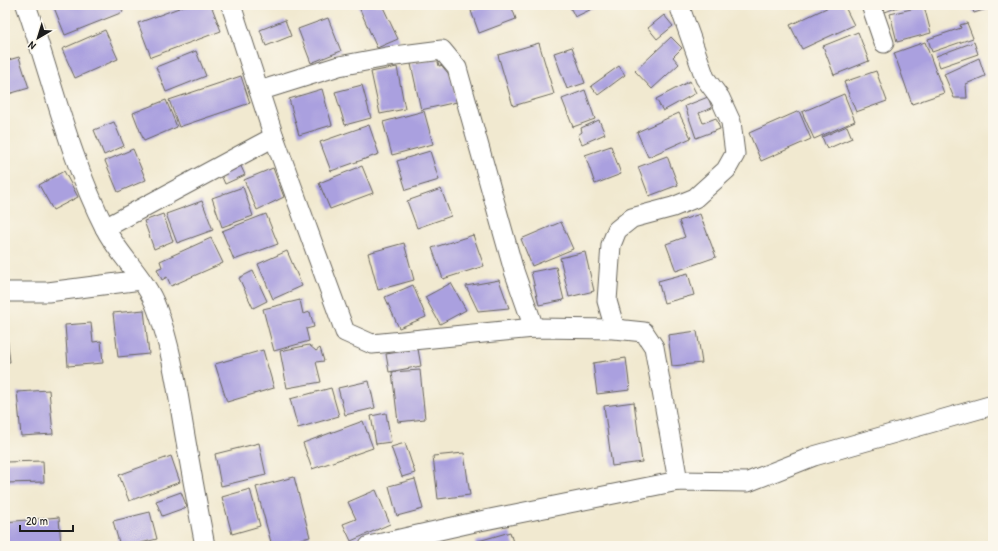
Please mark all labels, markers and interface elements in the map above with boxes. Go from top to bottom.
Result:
north arrow [18,18,58,58]
text: N [25,38,38,53]
scale bar [20,507,73,533]
text: 20 m [26,512,48,529]

